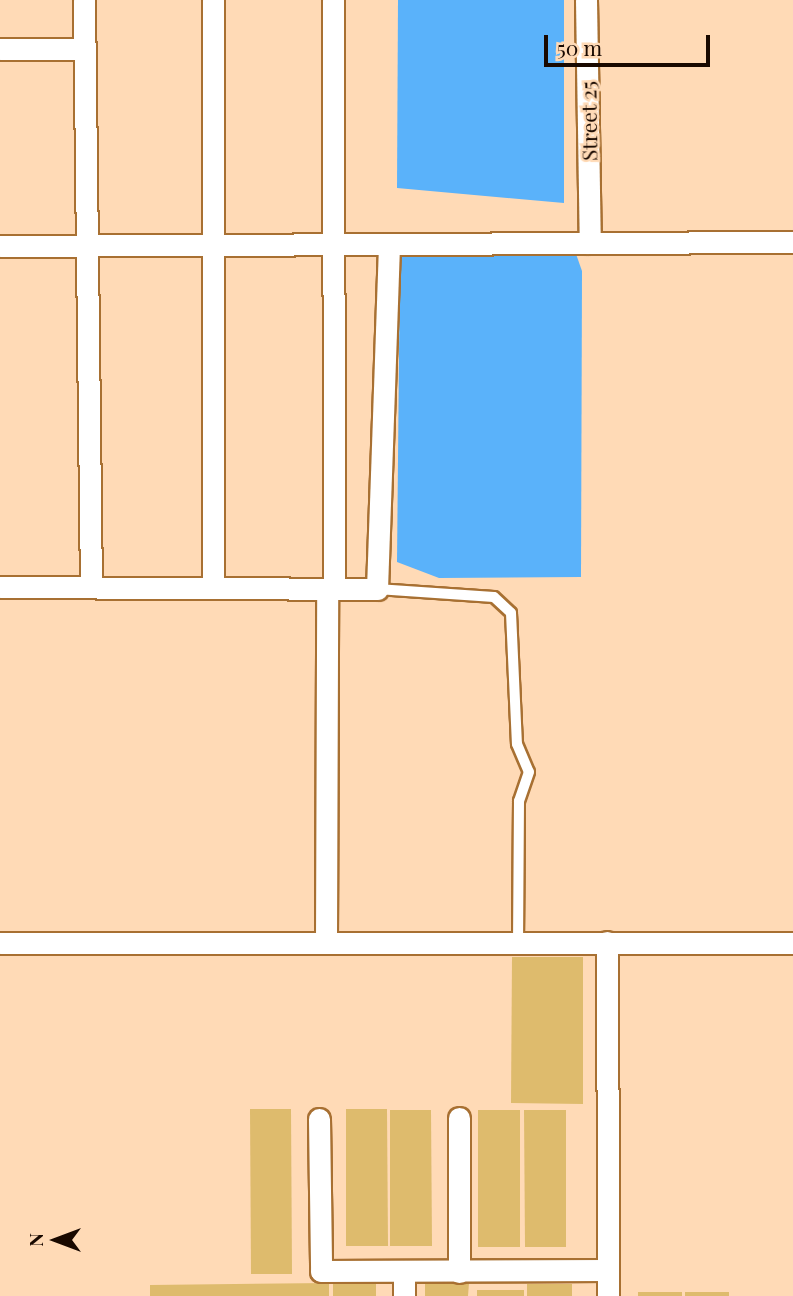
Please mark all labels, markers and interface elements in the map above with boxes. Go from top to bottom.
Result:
scale bar [548,21,714,65]
text: 50 m [557,33,602,61]
street label: Street 25 [575,81,601,161]
north arrow [21,1205,91,1275]
text: N [22,1233,48,1247]

